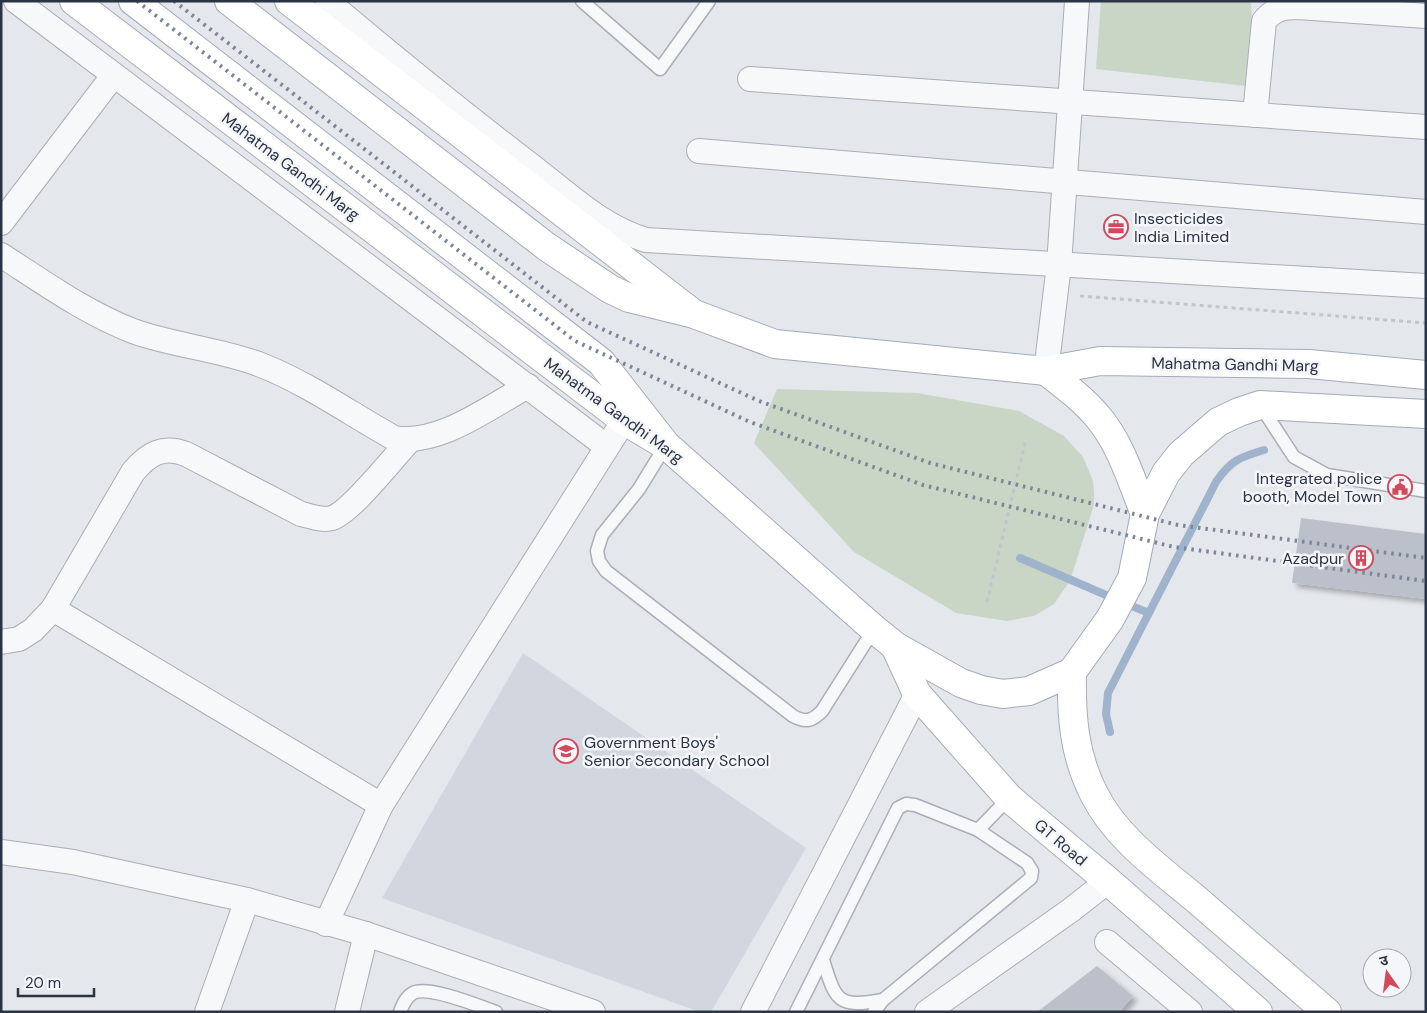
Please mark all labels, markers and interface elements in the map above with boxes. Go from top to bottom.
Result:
street label: Mahatma Gandhi Marg [217,108,364,225]
place label: Insecticides India Limited [1134,208,1229,247]
office icon: Insecticides India Limited [1103,214,1129,240]
street label: Mahatma Gandhi Marg [540,353,688,468]
street label: Mahatma Gandhi Marg [1151,353,1319,376]
place label: Integrated police booth, Model Town [1243,468,1382,507]
public building icon: Integrated police booth, Model Town [1387,474,1413,500]
building icon: Azadpur [1348,545,1374,571]
place label: Azadpur [1282,548,1344,569]
place label: Government Boys' Senior Secondary School [584,732,769,771]
school or university icon: Government Boys' Senior Secondary School [553,738,579,764]
street label: GT Road [1030,814,1091,871]
north arrow [1362,948,1412,998]
text: उ [1378,950,1391,970]
scale bar [18,966,94,998]
text: 20 m [25,973,61,993]

